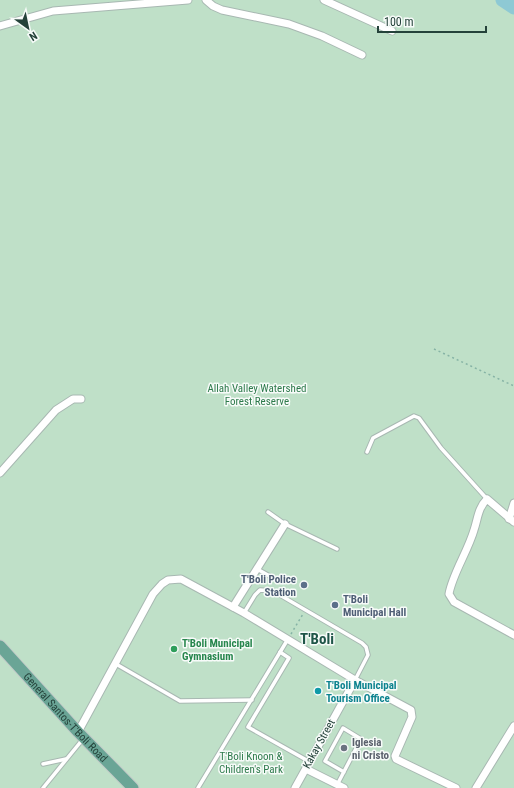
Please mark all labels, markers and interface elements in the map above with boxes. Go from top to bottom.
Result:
north arrow [8,8,48,48]
scale bar [378,8,486,34]
text: 100 m [384,15,414,29]
text: N [27,29,40,43]
park label: Allah Valley Watershed Forest Reserve [207,382,307,408]
place label: T'Boli Police Station [241,573,296,599]
marker: T'Boli Police Station [299,580,309,590]
place label: T'Boli Municipal Hall [343,593,406,619]
marker: T'Boli Municipal Hall [330,600,340,610]
district label: T'Boli [300,630,334,648]
place label: T'Boli Municipal Gymnasium [182,637,253,663]
marker: T'Boli Municipal Gymnasium [169,644,179,654]
street label: General Santos-T'Boli Road [21,670,110,765]
place label: T'Boli Municipal Tourism Office [326,679,397,705]
marker: T'Boli Municipal Tourism Office [313,686,323,696]
street label: Kakay Street [300,717,338,771]
place label: Iglesia ni Cristo [352,736,390,762]
marker: Iglesia ni Cristo [339,743,349,753]
park label: T'Boli Knoon & Children's Park [219,750,283,776]

